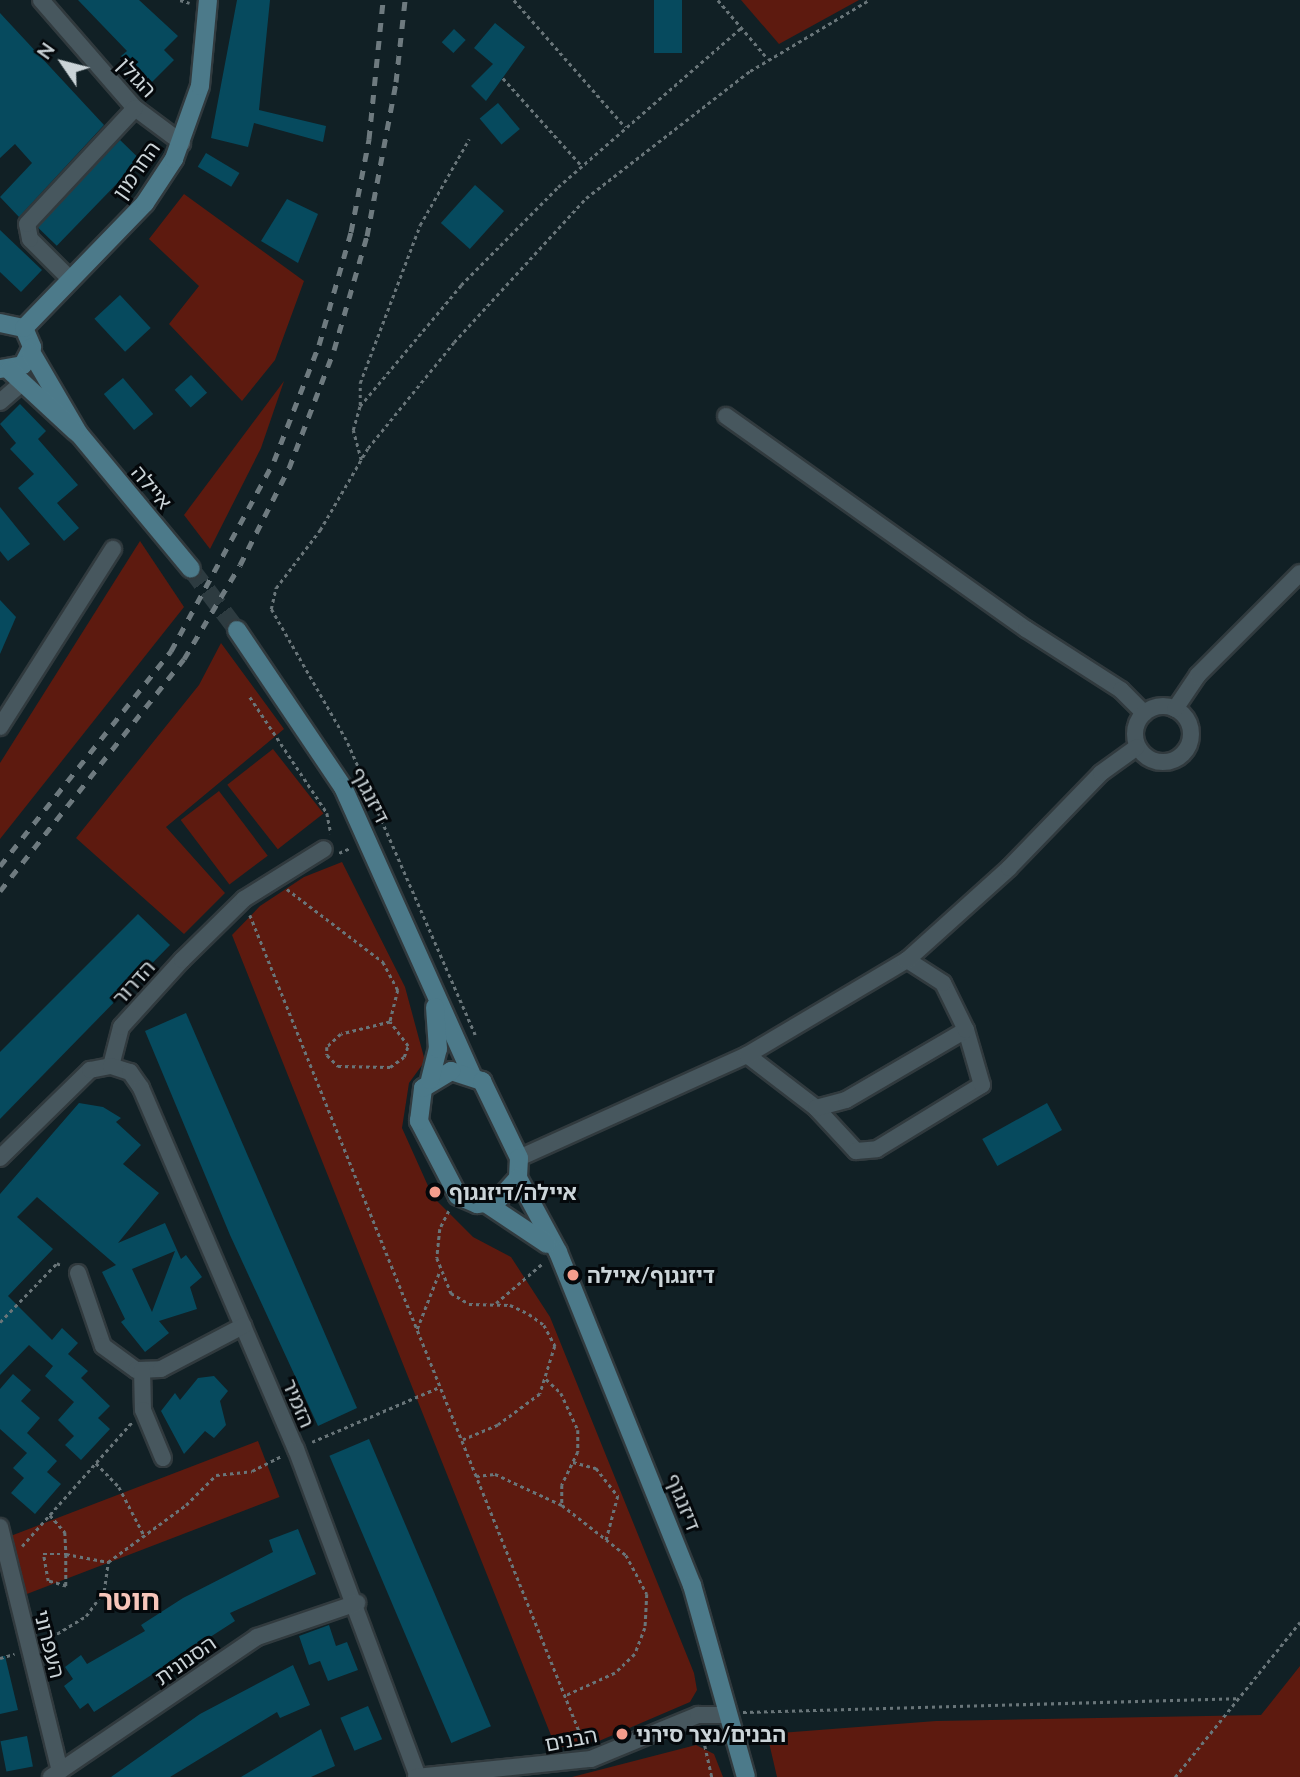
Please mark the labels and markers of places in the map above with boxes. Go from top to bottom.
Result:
place label: איילה/דיזנגוף [449,1179,577,1205]
marker: איילה/דיזנגוף [427,1184,443,1200]
place label: דיזנגוף/איילה [587,1262,715,1288]
marker: דיזנגוף/איילה [565,1267,581,1283]
place label: הבנים/נצר סירני [636,1721,786,1747]
marker: הבנים/נצר סירני [614,1726,630,1742]

